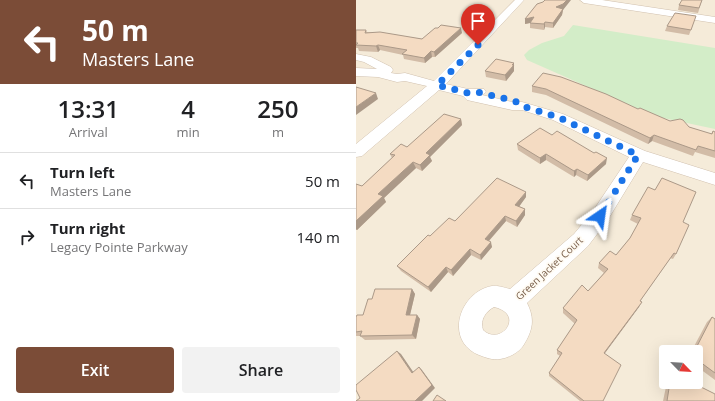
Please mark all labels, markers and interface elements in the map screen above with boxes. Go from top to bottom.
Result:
pin [461,4,495,45]
icon: arrive [467,10,489,32]
text: 50 m [82,11,149,49]
icon: left [16,16,68,68]
text: Masters Lane [82,47,194,71]
text: 13:31 [58,92,119,125]
text: 4 [181,92,195,125]
text: 250 [257,92,298,125]
text: Arrival [69,123,108,141]
text: min [177,123,200,141]
text: m [272,123,284,141]
text: Turn left [50,162,115,182]
icon: left [16,170,38,192]
text: 50 m [305,171,340,191]
text: Masters Lane [50,182,131,200]
position arrow [579,195,621,237]
text: Turn right [50,218,125,238]
icon: right [16,226,38,248]
text: 140 m [296,227,340,247]
street label: Green Jacket Court [512,233,586,303]
text: Legacy Pointe Parkway [50,238,188,256]
north arrow [659,345,703,389]
map controls [659,345,703,389]
button: Exit [16,347,174,393]
button: Share [182,347,340,393]

